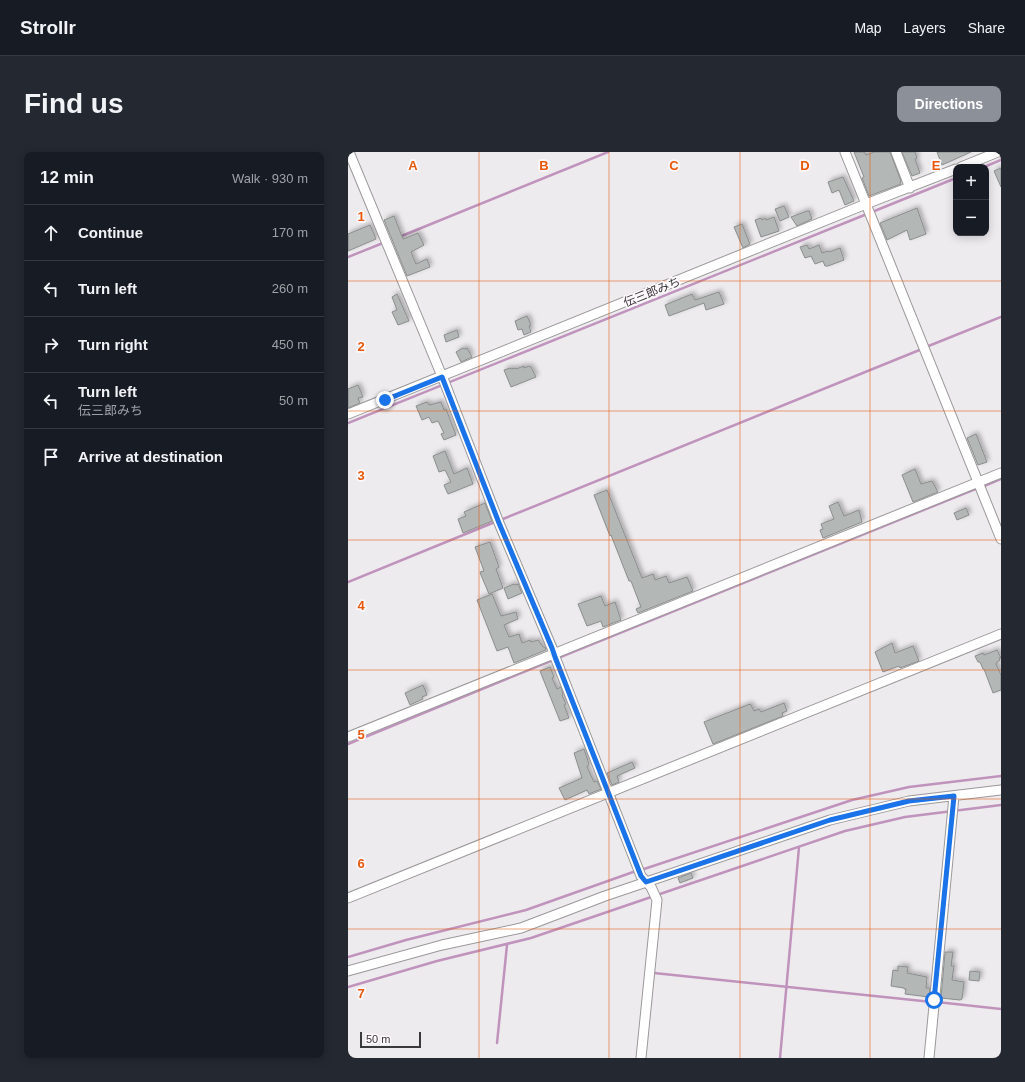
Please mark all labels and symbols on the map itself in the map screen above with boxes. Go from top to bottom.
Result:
text: A [408,158,418,173]
text: B [539,158,549,173]
text: C [669,158,679,173]
text: D [800,158,810,173]
text: E [932,158,941,173]
text: 1 [357,209,365,224]
street label: 伝三郎みち [622,274,682,310]
text: 2 [357,339,365,354]
route end [376,391,394,409]
text: 3 [357,468,365,483]
text: 4 [357,598,365,613]
text: 5 [357,727,365,742]
text: 6 [357,856,365,871]
text: 7 [357,986,365,1001]
route start [925,991,943,1009]
scale bar [360,1030,421,1049]

